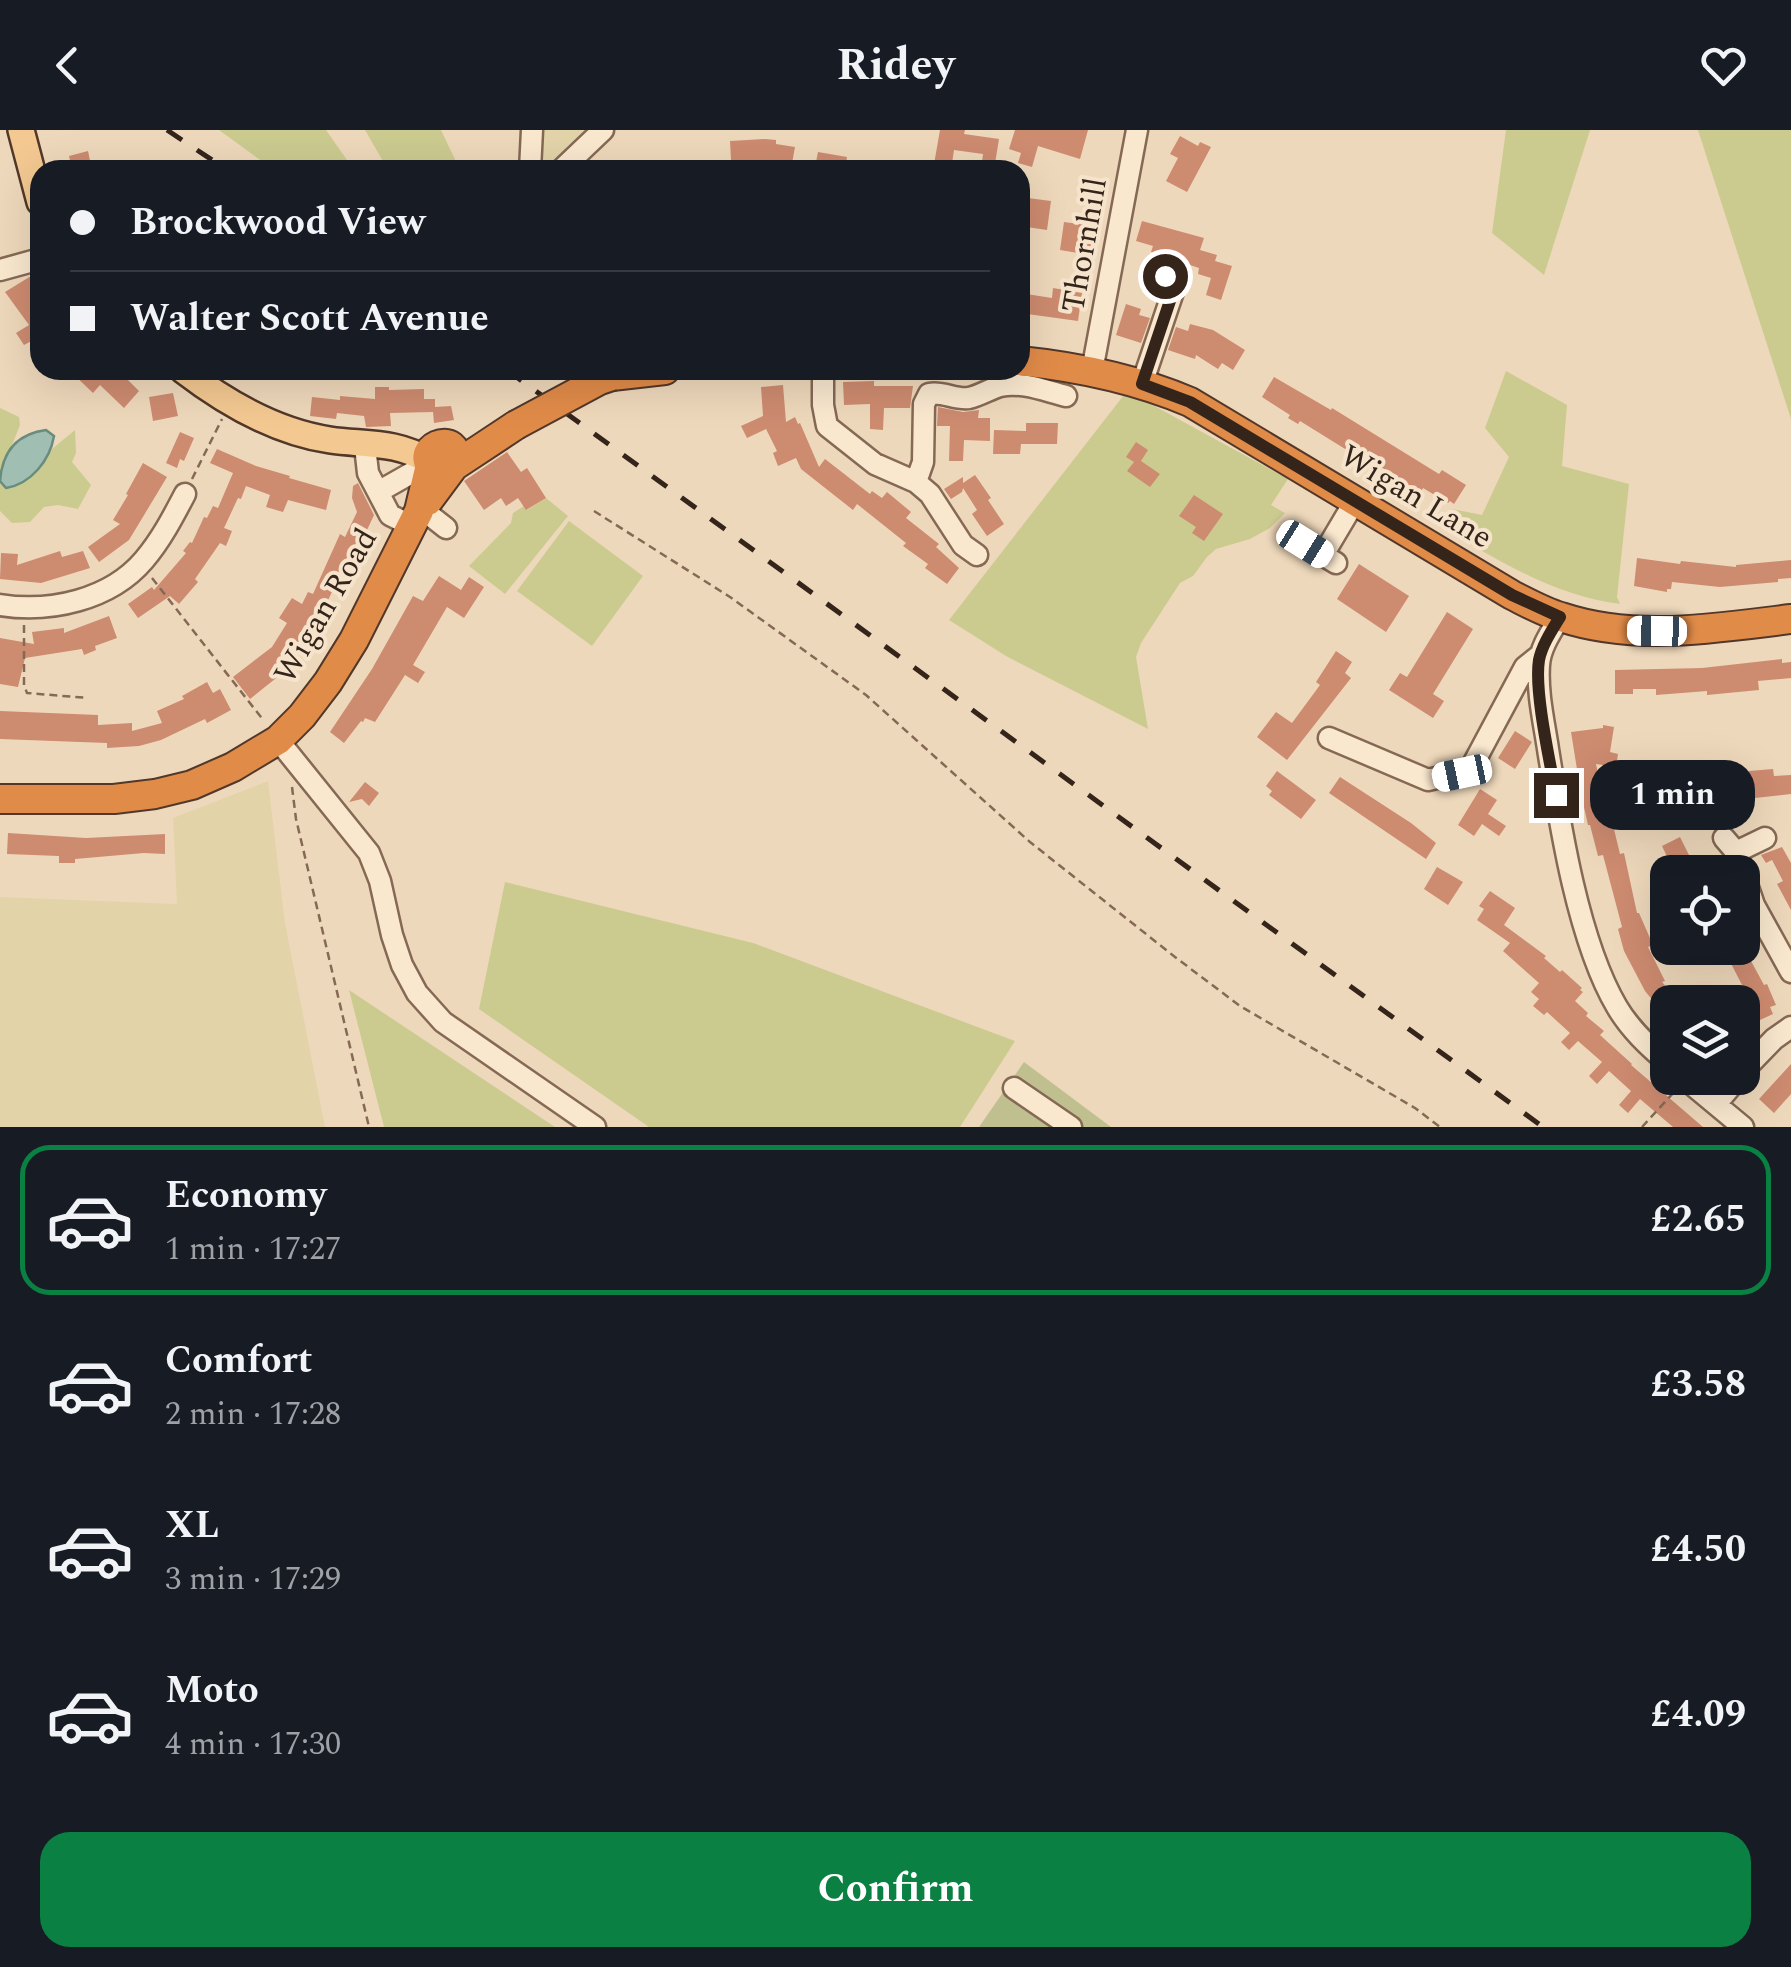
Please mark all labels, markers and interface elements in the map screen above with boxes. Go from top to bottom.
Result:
text: Ridey [836,31,955,100]
icon: back [40,38,95,93]
icon: heart [1696,38,1751,93]
street label: Thornhill [1049,174,1121,316]
text: Brockwood View [130,194,425,252]
route start [1143,254,1188,299]
text: Walter Scott Avenue [130,290,489,348]
street label: Wigan Lane [1330,432,1502,562]
car [1272,515,1338,573]
street label: Wigan Road [262,519,390,693]
car [1627,615,1687,647]
car [1430,752,1494,794]
callout: 1 min [1591,760,1756,830]
text: 1 min [1630,770,1715,819]
route end [1534,773,1579,818]
map controls [1650,855,1760,1095]
button: locate [1650,855,1760,965]
button: layers [1650,985,1760,1095]
text: Economy [165,1167,326,1225]
icon: car [45,1175,135,1265]
text: £2.65 [1651,1191,1746,1249]
text: 1 min · 17:27 [165,1225,341,1274]
text: Comfort [165,1332,312,1390]
icon: car [45,1340,135,1430]
text: £3.58 [1651,1356,1746,1414]
text: 2 min · 17:28 [165,1390,341,1439]
text: XL [165,1497,219,1555]
icon: car [45,1505,135,1595]
text: £4.50 [1651,1521,1746,1579]
text: 3 min · 17:29 [165,1555,341,1604]
text: Moto [165,1662,259,1720]
icon: car [45,1670,135,1760]
text: £4.09 [1651,1686,1746,1744]
text: 4 min · 17:30 [165,1720,341,1769]
button: Confirm [40,1832,1751,1947]

